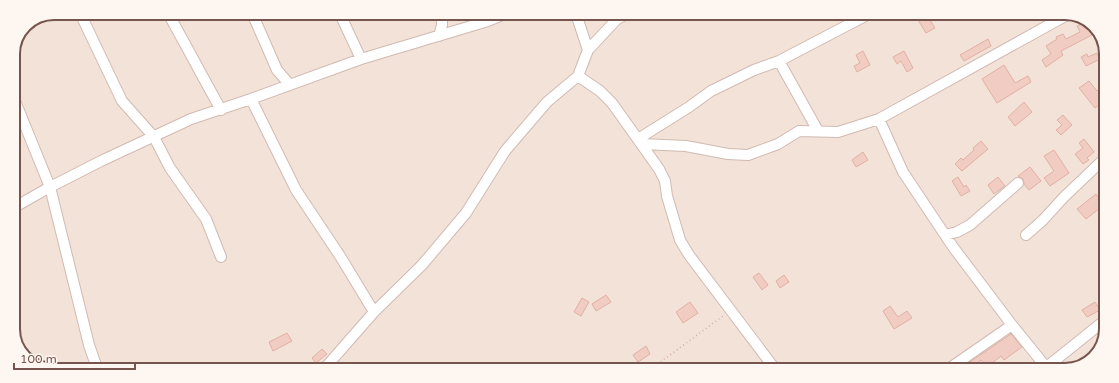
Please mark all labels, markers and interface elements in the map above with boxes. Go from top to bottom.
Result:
scale bar [14,345,135,371]
text: 100 m [20,352,57,366]

